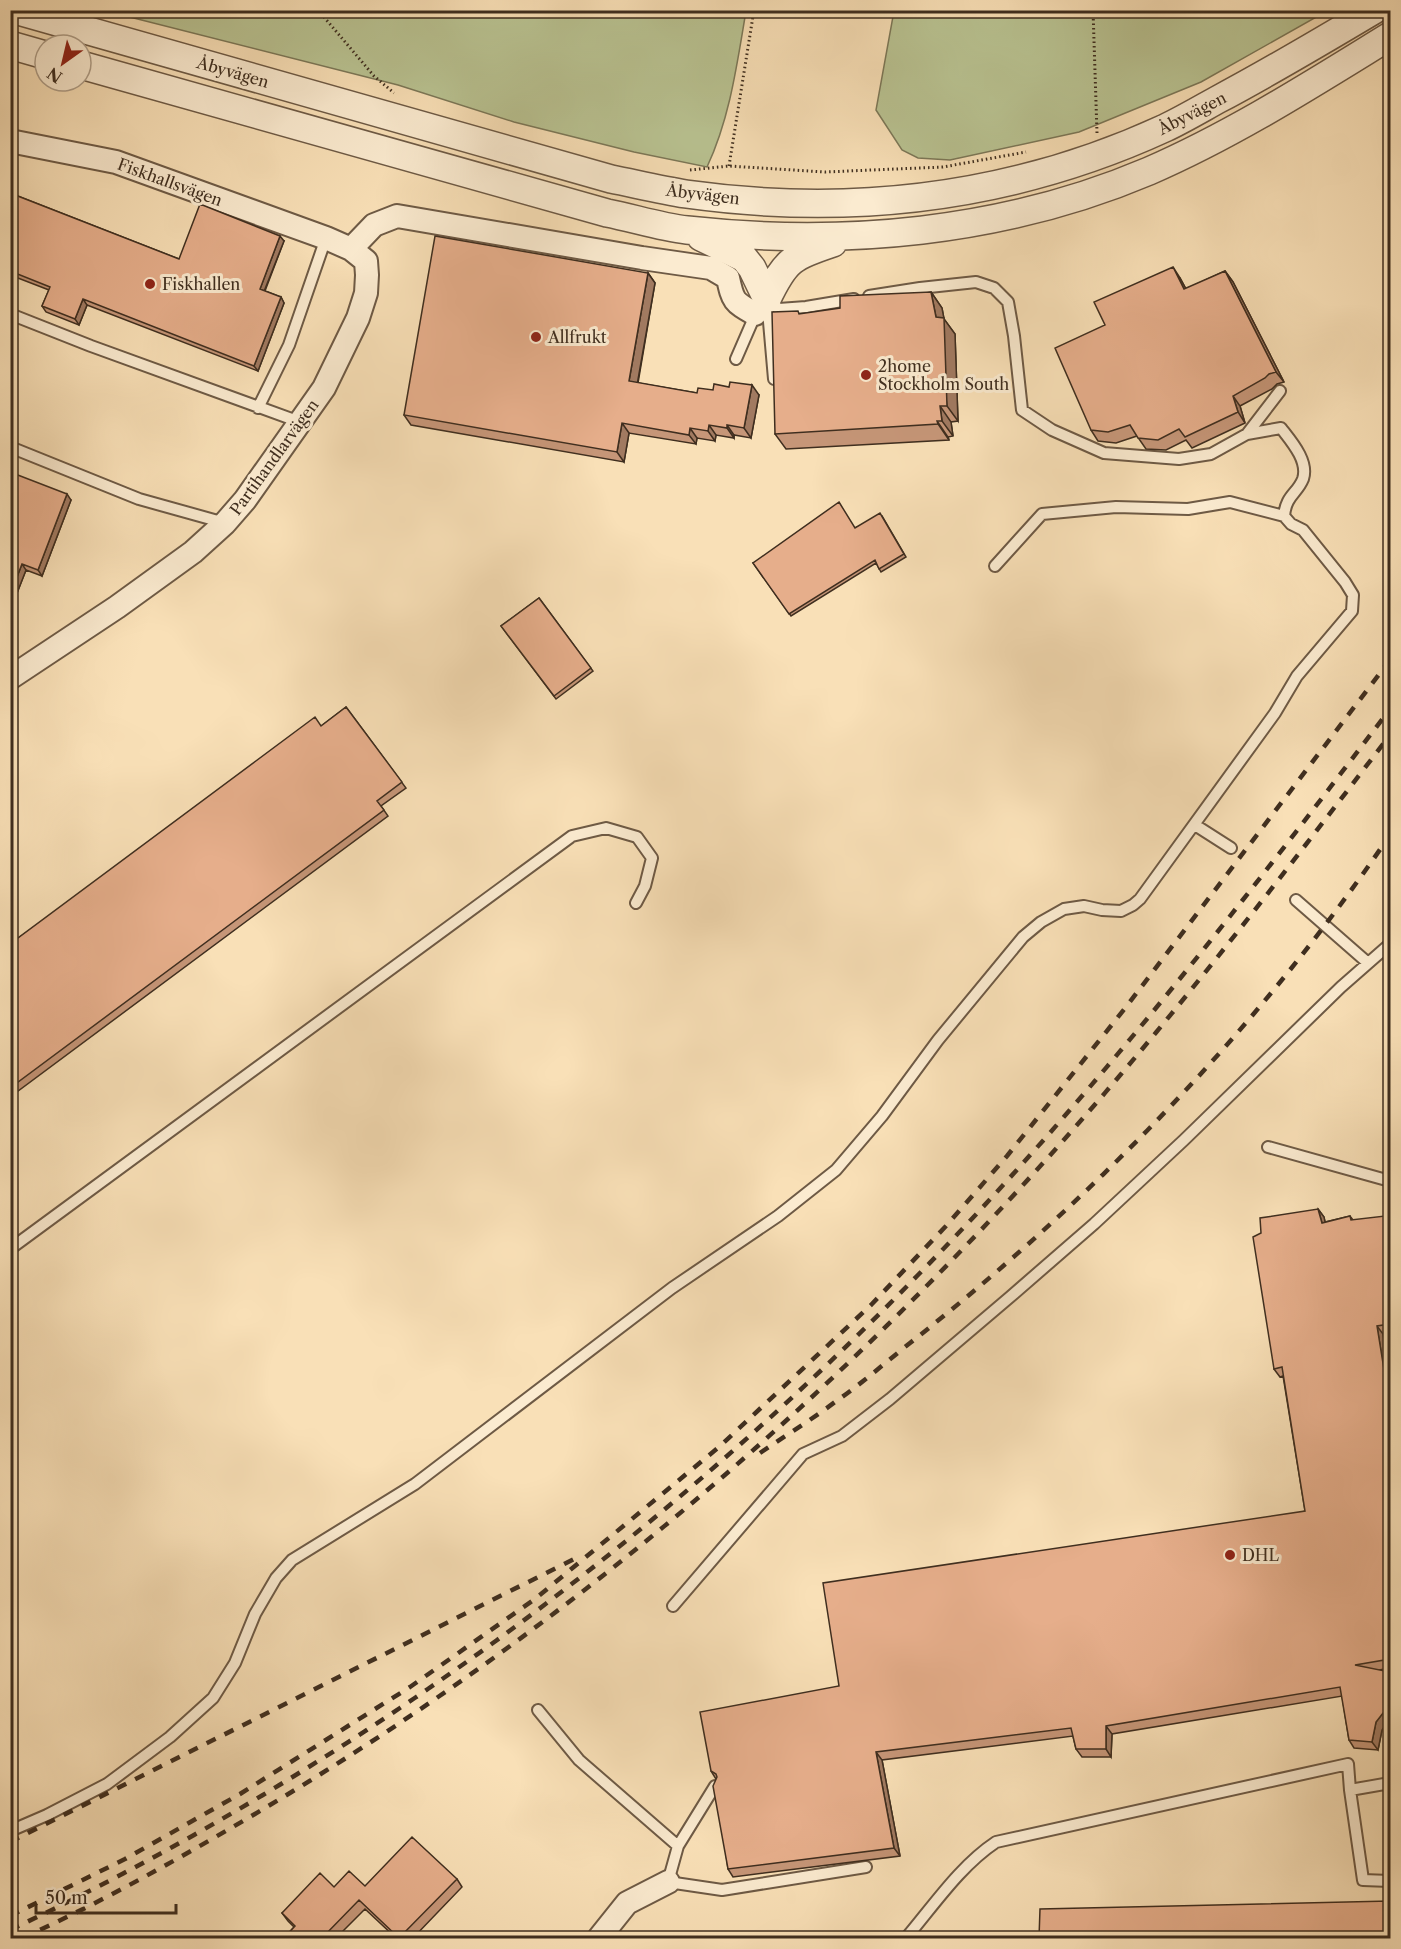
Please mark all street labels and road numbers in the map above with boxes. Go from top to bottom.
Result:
street label: Åbyvägen [194,52,271,92]
street label: Åbyvägen [1154,87,1230,139]
street label: Fiskhallsvägen [115,154,225,210]
street label: Åbyvägen [664,179,741,208]
street label: Partihandlarvägen [225,395,323,519]

